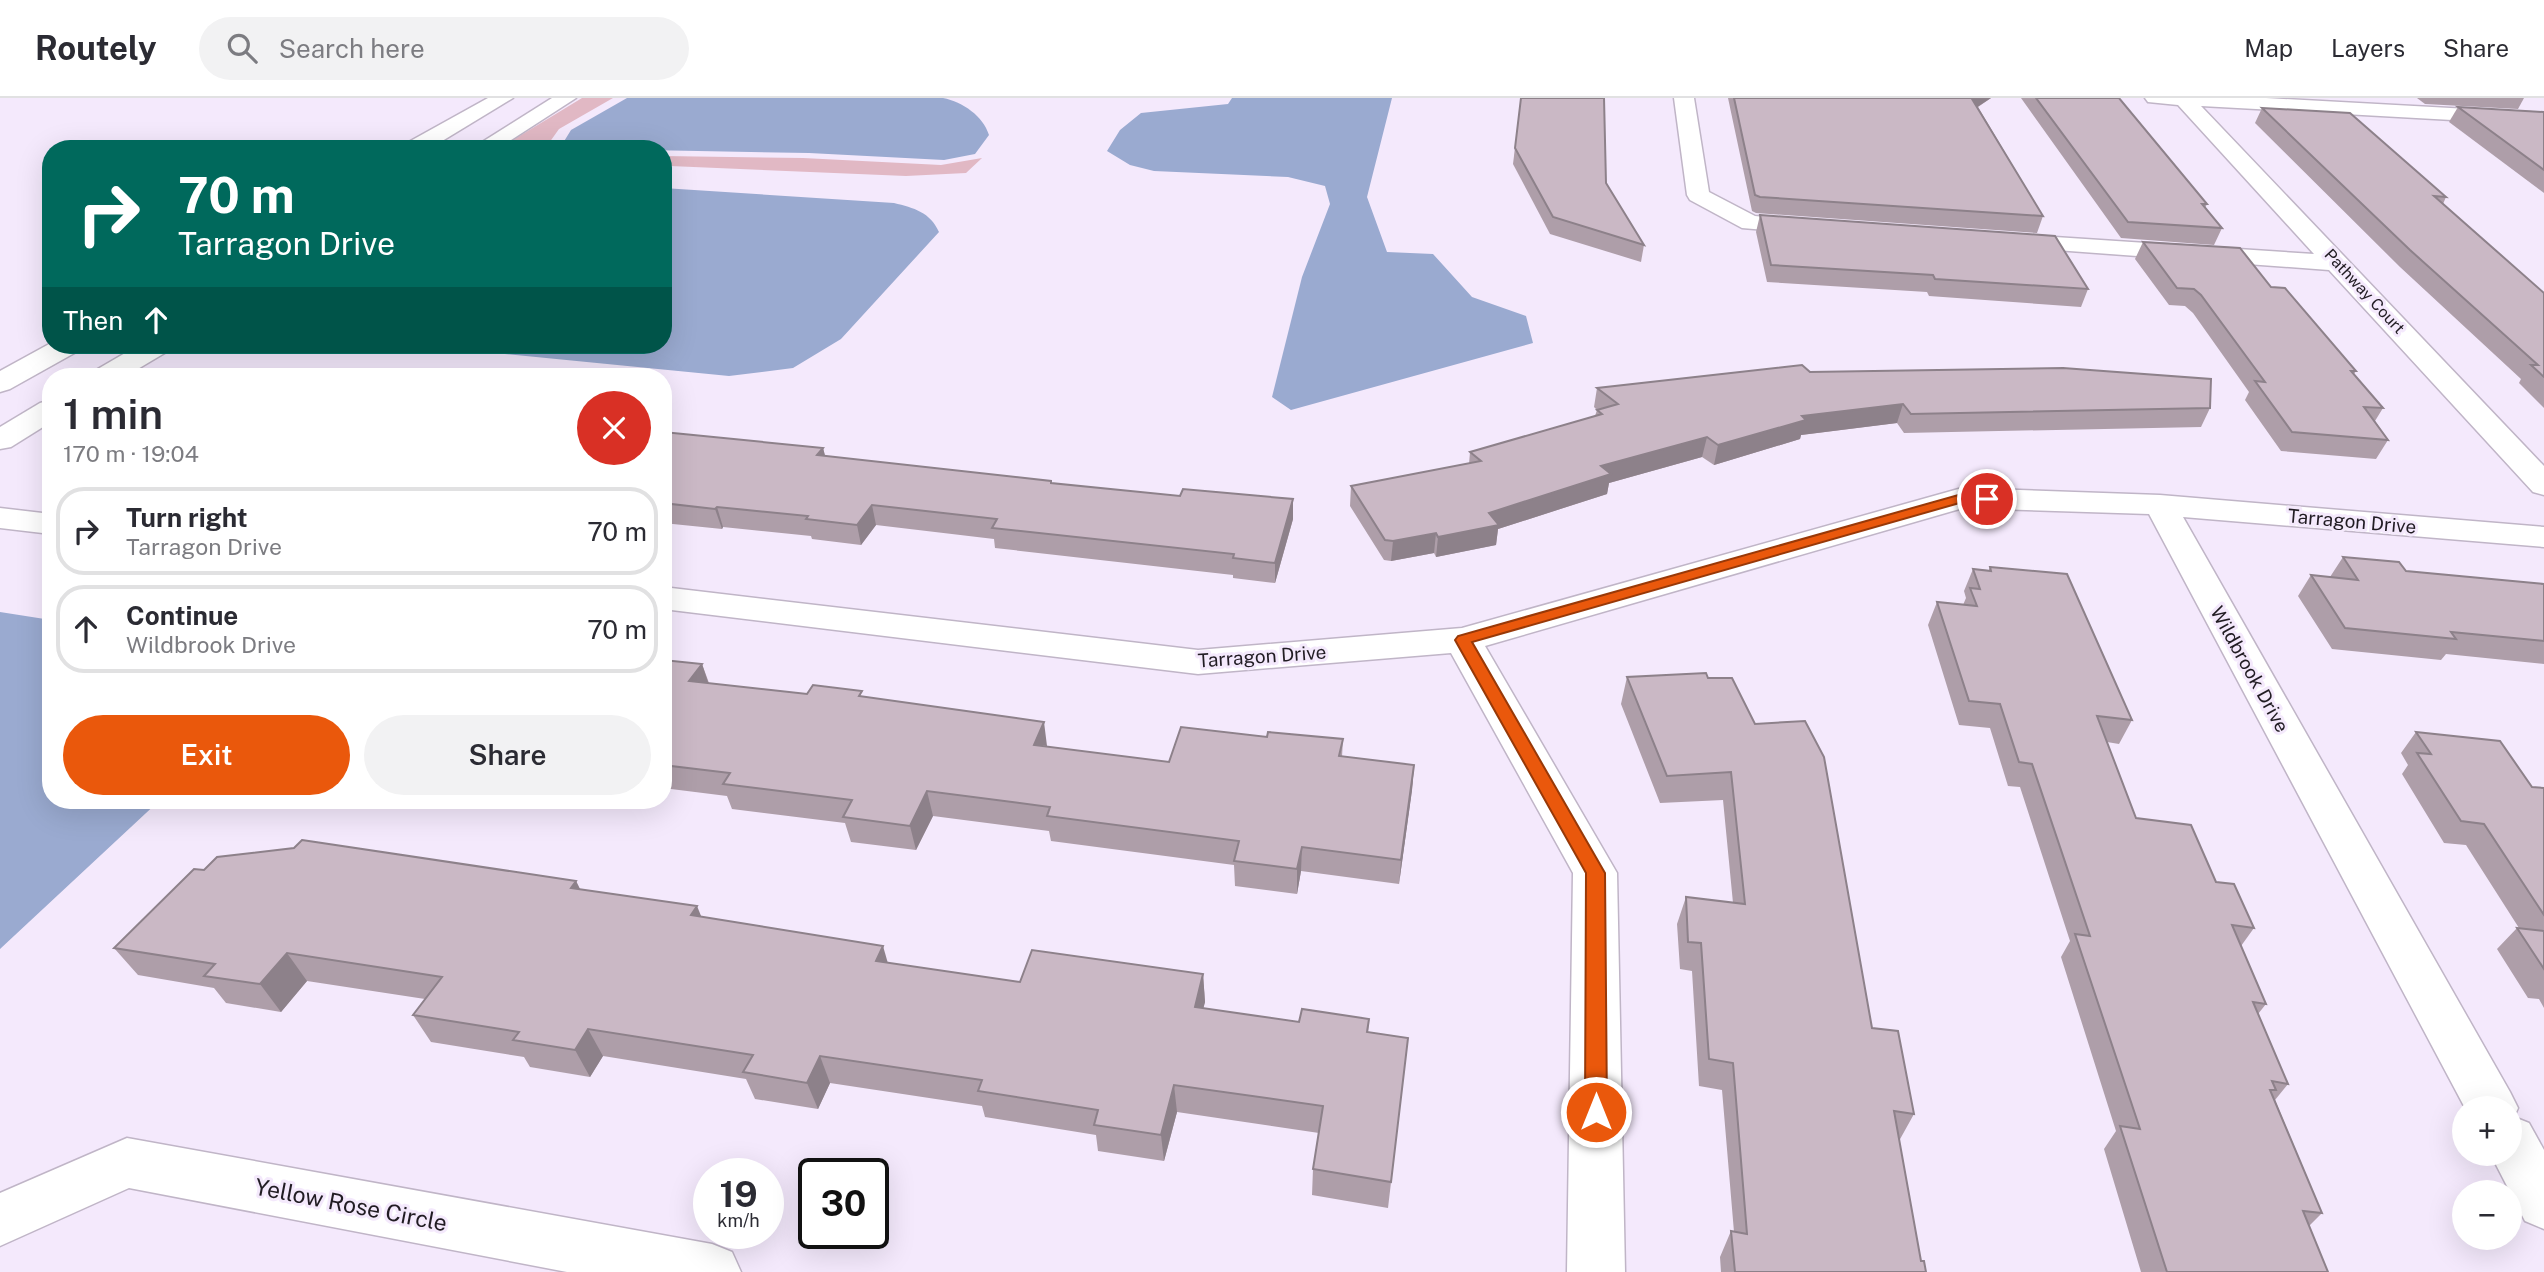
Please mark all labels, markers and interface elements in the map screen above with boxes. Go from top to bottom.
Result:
search box [199,17,689,80]
text: Routely [35,29,157,67]
icon: search [223,29,261,67]
text: Search here [279,33,425,64]
text: Map [2244,34,2293,62]
text: Layers [2331,34,2405,62]
text: Share [2443,34,2509,62]
text: 70 m [178,166,295,224]
icon: right [63,168,154,259]
text: Tarragon Drive [178,225,395,262]
street label: Pathway Court [2321,245,2409,338]
icon: ahead [137,301,175,339]
text: Then [63,305,123,336]
text: 1 min [63,389,163,438]
button: close [577,391,651,465]
text: 170 m · 19:04 [63,440,199,467]
pin [1957,469,2017,529]
icon: arrive [1968,480,2006,518]
text: Turn right [126,502,248,533]
street label: Tarragon Drive [2287,504,2417,538]
icon: right [67,512,105,550]
text: 70 m [587,516,647,547]
text: Tarragon Drive [126,533,282,560]
text: Continue [126,600,238,631]
street label: Wildbrook Drive [2206,602,2294,736]
icon: ahead [67,610,105,648]
text: 70 m [587,614,647,645]
text: Wildbrook Drive [126,631,296,658]
street label: Tarragon Drive [1197,641,1327,671]
button: Exit [63,715,350,795]
button: Share [364,715,651,795]
position arrow [1559,1075,1633,1149]
map controls [2452,1096,2522,1250]
button: + [2452,1096,2522,1166]
speed limit sign: 30 [798,1158,889,1249]
street label: Yellow Rose Circle [253,1173,450,1236]
text: 19 [719,1174,758,1215]
button: − [2452,1180,2522,1250]
text: km/h [717,1210,760,1231]

